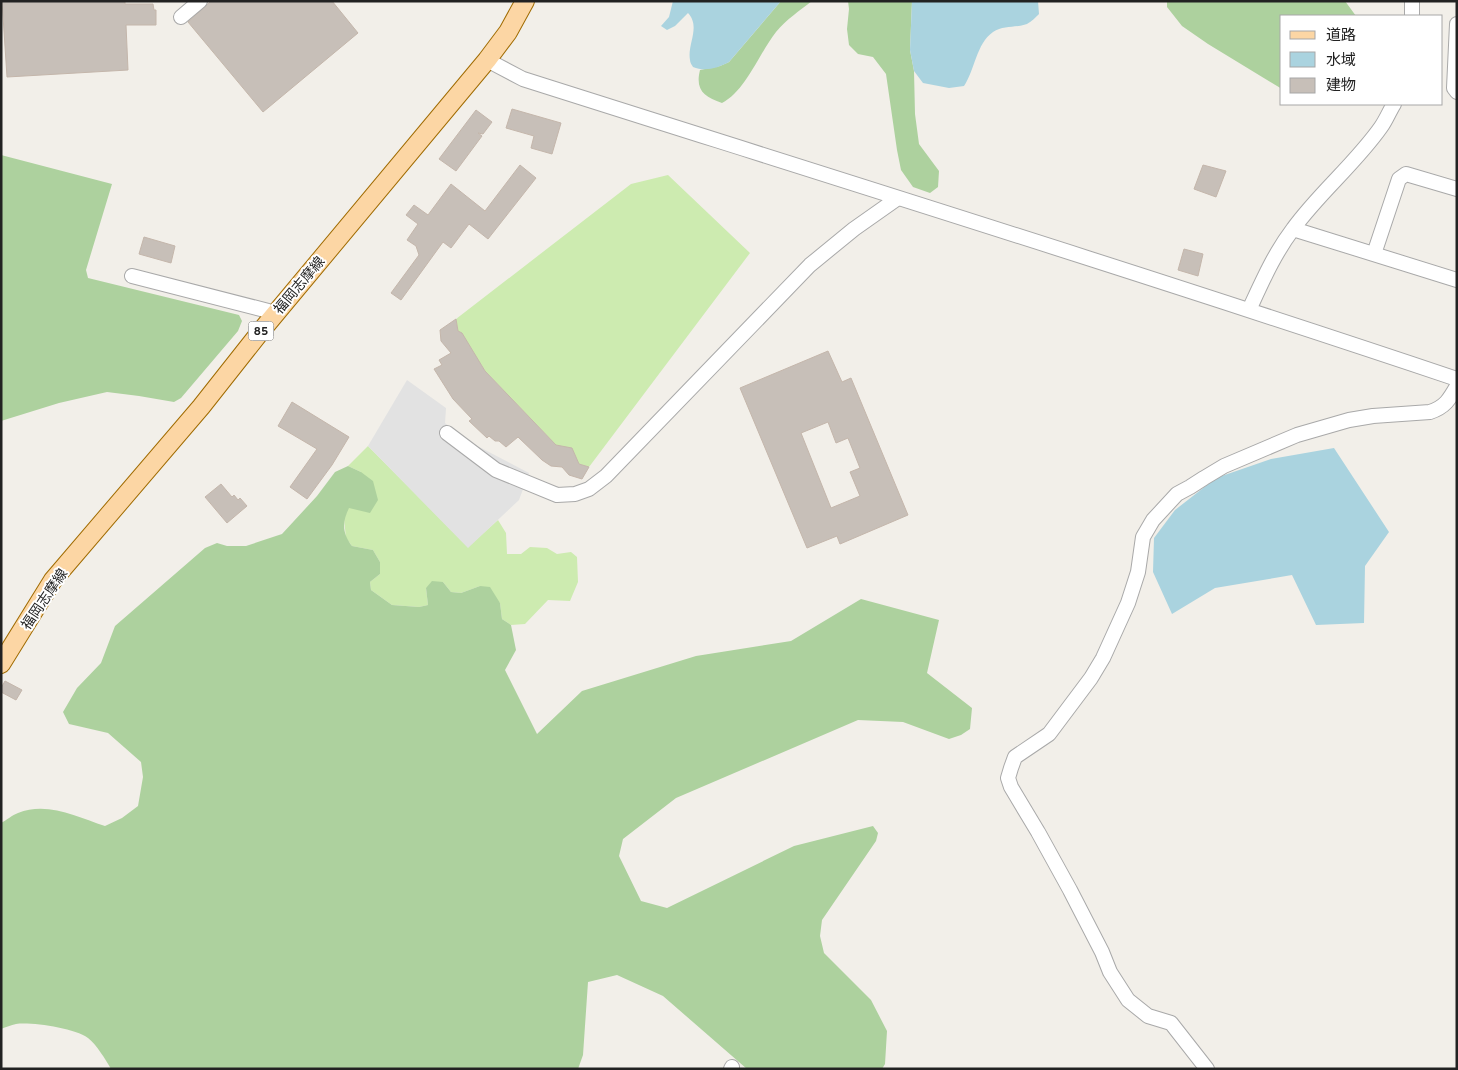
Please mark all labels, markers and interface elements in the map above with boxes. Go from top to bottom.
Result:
legend [1280,15,1443,105]
text: 道路 [1326,27,1356,46]
text: 水域 [1326,52,1356,71]
text: 建物 [1326,77,1356,96]
street label: 福岡志摩線 [271,254,329,318]
road number: 85 [248,322,274,341]
street label: 福岡志摩線 [19,566,72,634]

